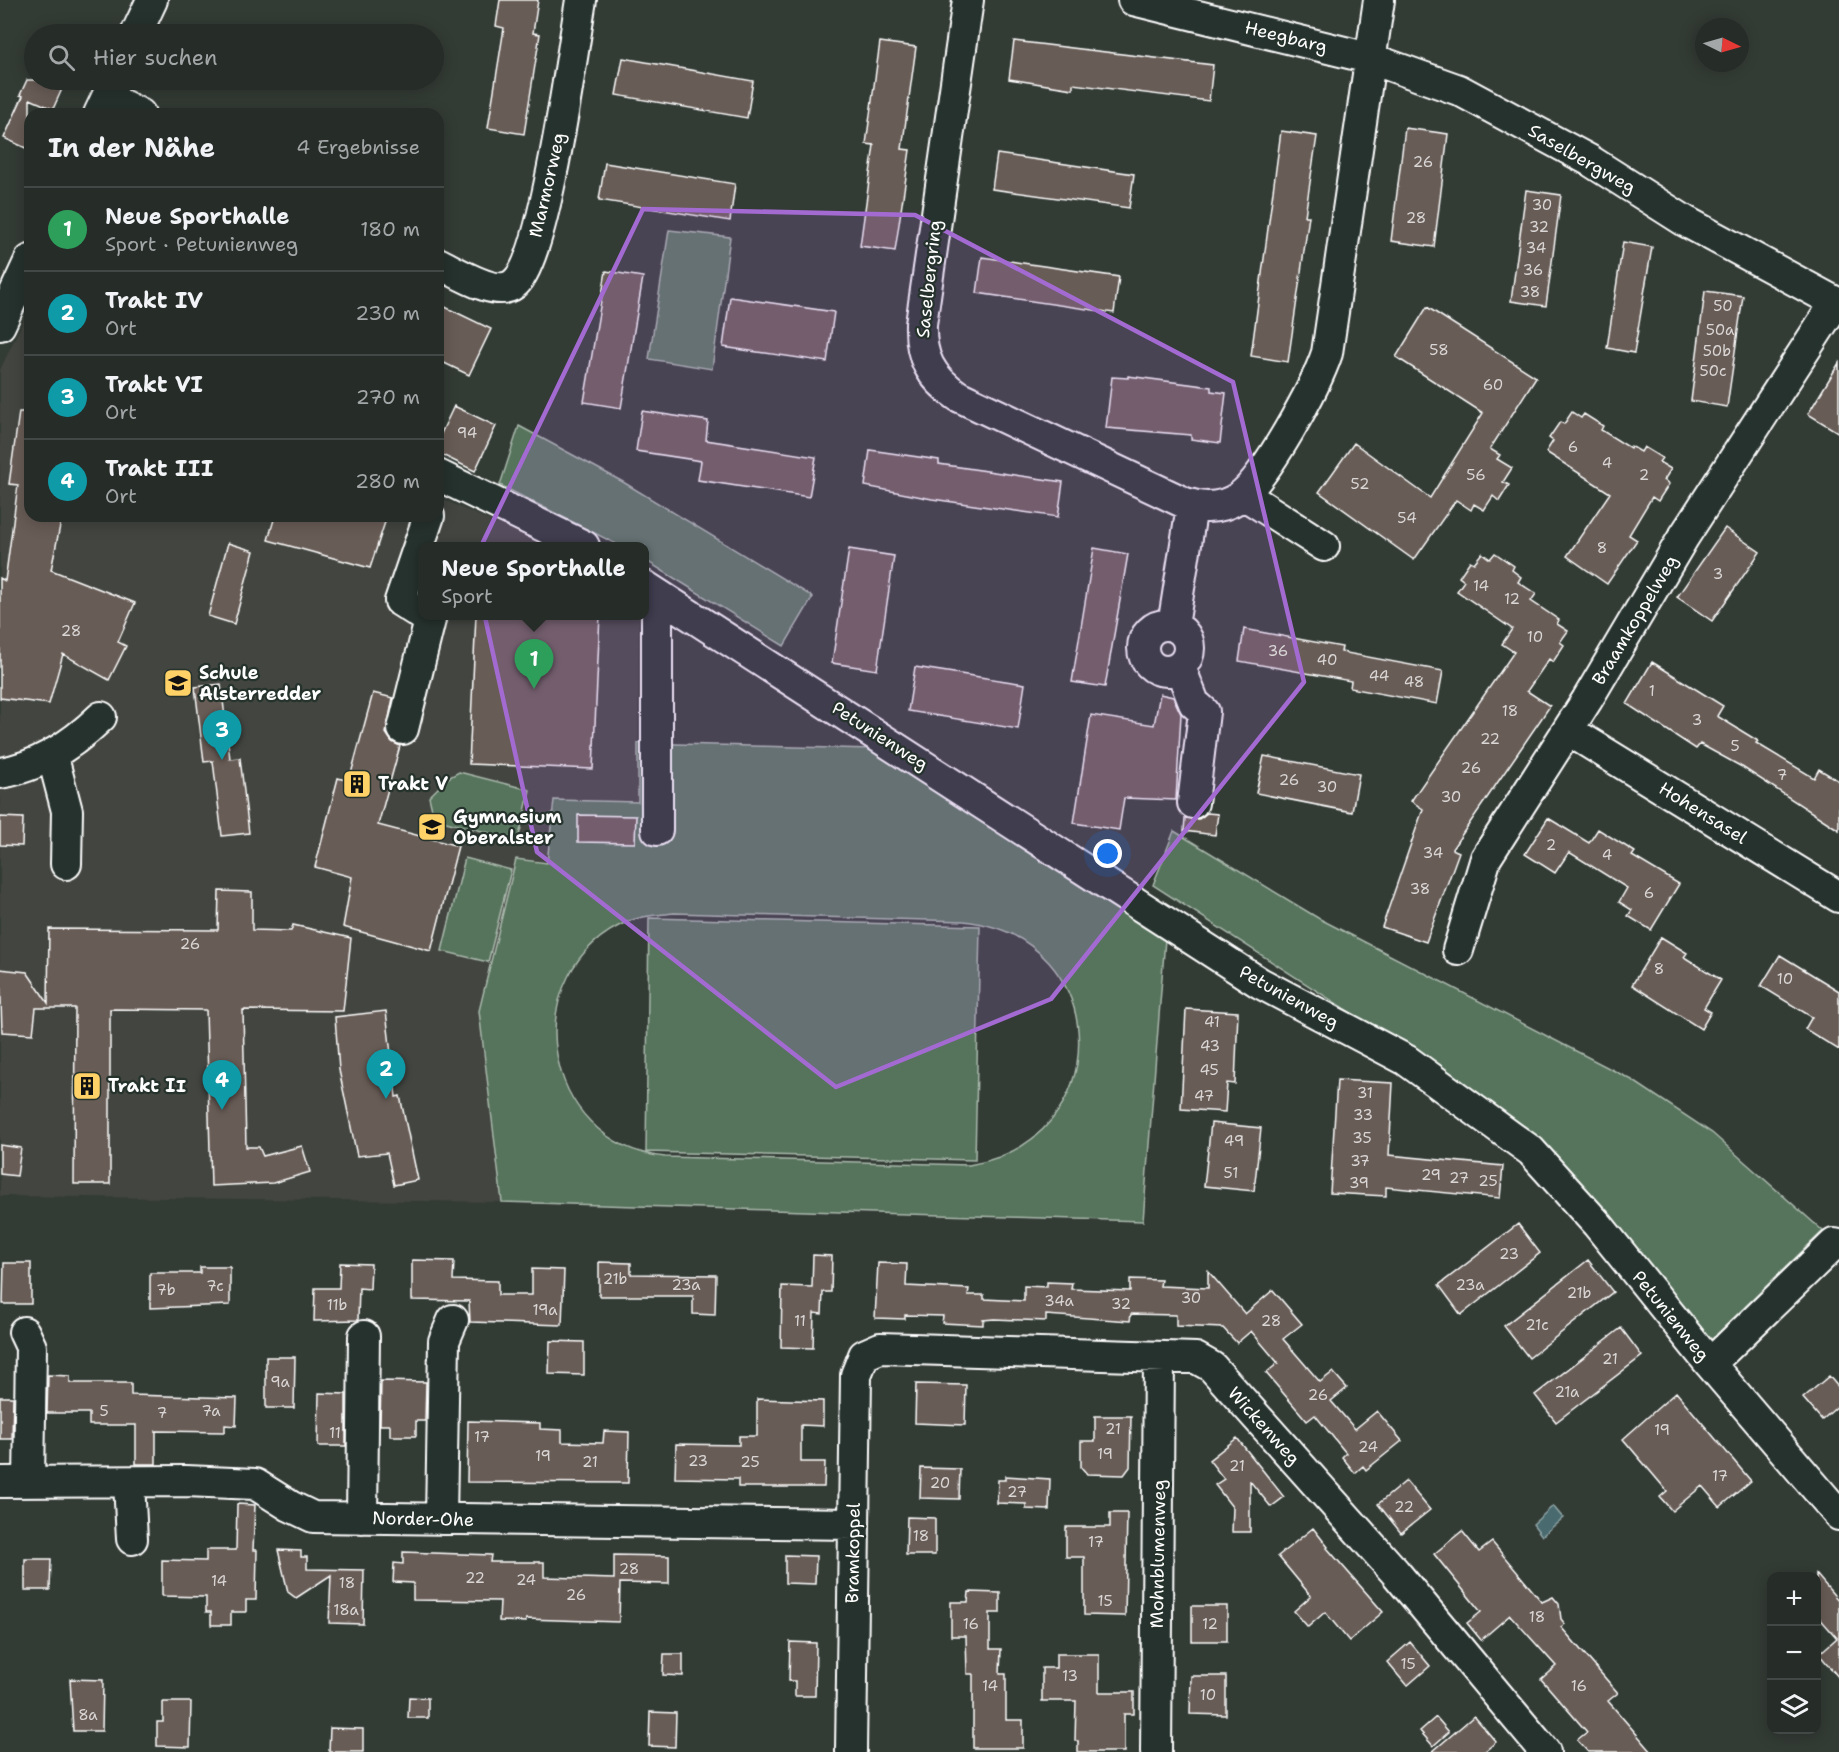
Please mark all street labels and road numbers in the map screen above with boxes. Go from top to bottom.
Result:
street label: Heegbarg [1242,15,1330,59]
street label: Saselbergweg [1524,118,1640,200]
street label: Marmorweg [523,130,571,240]
street label: Saselbergring [911,219,947,339]
street label: Braamkoppelweg [1587,550,1683,690]
street label: Petunienweg [827,696,933,776]
street label: Hohensasel [1654,776,1752,850]
street label: Petunienweg [1235,960,1343,1034]
street label: Petunienweg [1627,1266,1715,1366]
street label: Wickenweg [1222,1382,1306,1470]
street label: Mohnblumenweg [1145,1479,1171,1629]
street label: Bramkoppel [840,1502,866,1604]
street label: Norder-Ohe [372,1506,474,1532]

